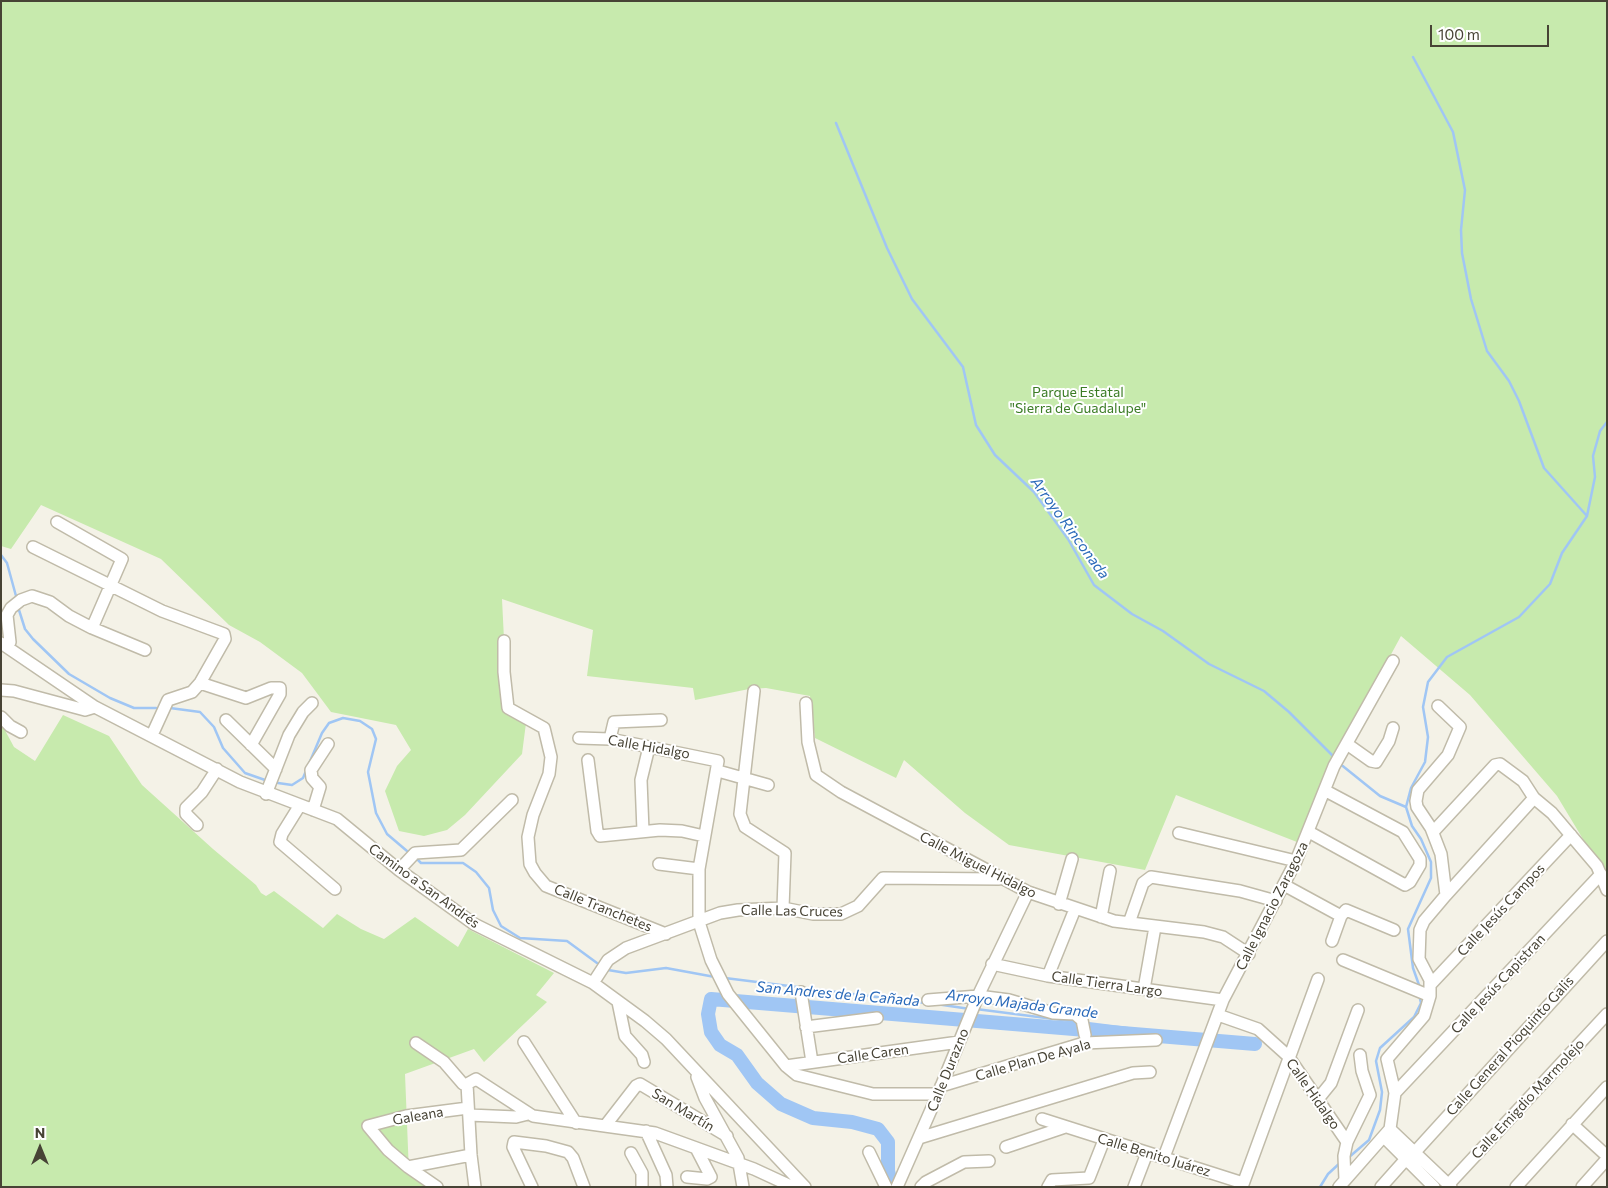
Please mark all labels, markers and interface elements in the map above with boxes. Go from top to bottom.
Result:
scale bar [1433,15,1552,47]
text: 100 m [1438,25,1480,43]
park label: Parque Estatal "Sierra de Guadalupe" [1010,384,1146,417]
water label: Arroyo Rinconada [1027,473,1113,583]
street label: Calle Hidalgo [607,732,691,762]
street label: Calle Miguel Hidalgo [917,828,1039,902]
street label: Calle Ignacio Zaragoza [1232,839,1312,973]
street label: Camino a San Andrés [365,840,483,932]
street label: Calle Jesús Campos [1454,860,1548,960]
street label: Calle Tranchetes [551,881,655,935]
street label: Calle Las Cruces [741,902,843,920]
street label: Calle Jesús Capistran [1447,931,1549,1037]
street label: Calle Tierra Largo [1050,968,1164,1000]
street label: Calle General Pioquinto Galis [1443,973,1577,1119]
water label: San Andres de la Cañada [755,978,921,1010]
water label: Arroyo Majada Grande [945,986,1099,1022]
street label: Calle Durazno [924,1026,972,1114]
street label: Calle Plan De Ayala [973,1035,1093,1085]
street label: Calle Emigdio Marmolejo [1468,1035,1588,1163]
street label: Calle Caren [836,1041,910,1067]
street label: Calle Hidalgo [1282,1055,1344,1133]
street label: San Martín [649,1085,717,1135]
street label: Galeana [391,1103,445,1129]
north arrow [15,1123,65,1173]
text: N [35,1124,45,1141]
street label: Calle Benito Juárez [1095,1130,1213,1180]

